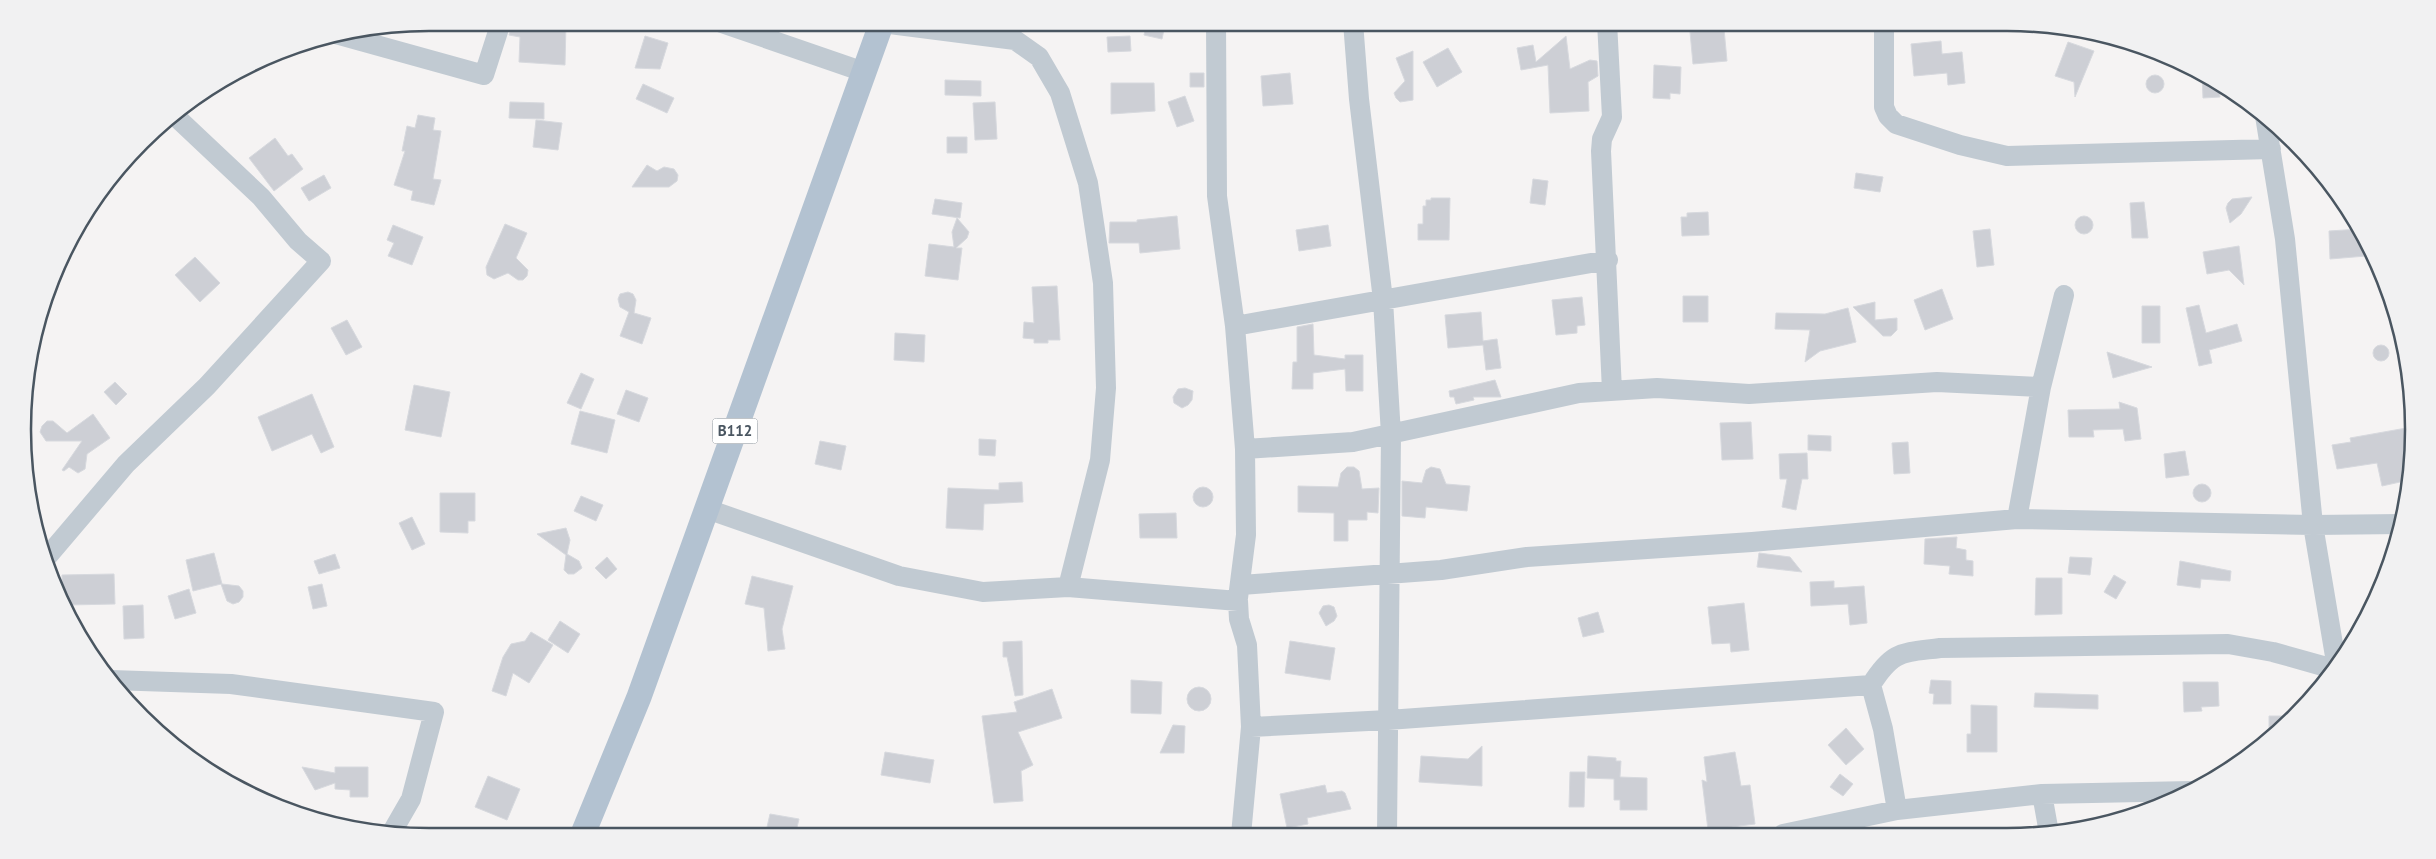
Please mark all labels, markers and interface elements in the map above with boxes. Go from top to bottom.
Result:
road number: B112 [712,418,758,444]

